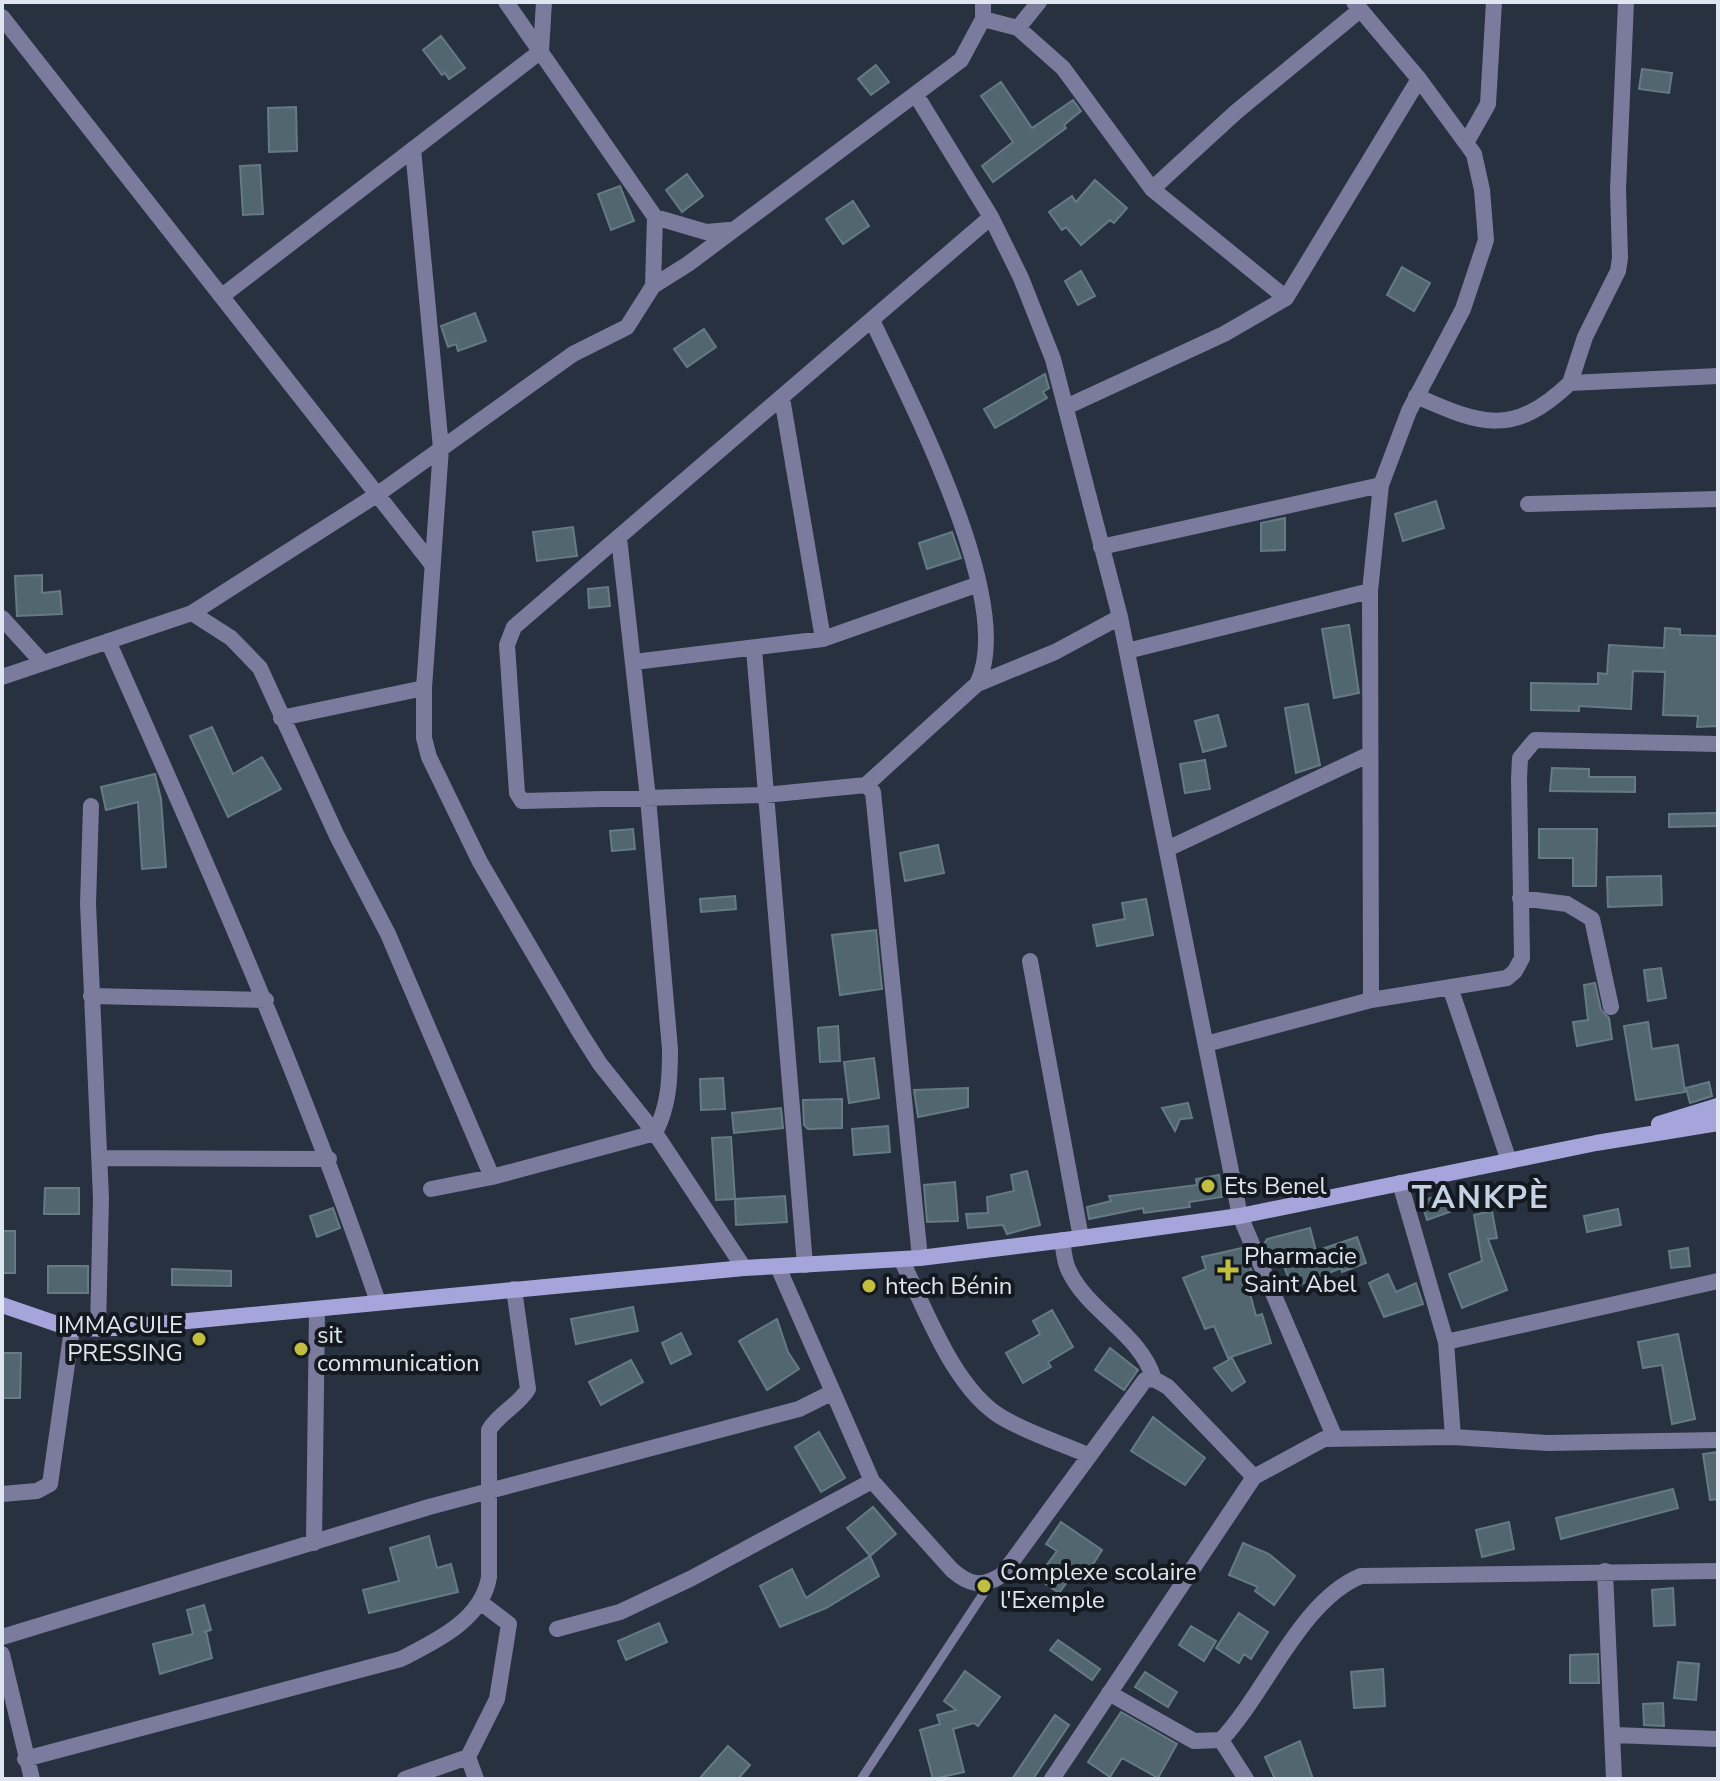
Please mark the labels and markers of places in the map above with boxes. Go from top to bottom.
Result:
place label: Ets Benel [1224,1170,1326,1202]
marker: Ets Benel [1199,1177,1217,1195]
place label: Pharmacie Saint Abel [1244,1240,1357,1300]
marker: Pharmacie Saint Abel [1219,1261,1237,1279]
place label: htech Bénin [885,1270,1012,1302]
marker: htech Bénin [860,1277,878,1295]
place label: IMMACULE PRESSING [58,1309,183,1369]
place label: sit communication [317,1319,480,1379]
marker: IMMACULE PRESSING [190,1330,208,1348]
marker: sit communication [292,1340,310,1358]
place label: Complexe scolaire l'Exemple [1000,1556,1196,1616]
marker: Complexe scolaire l'Exemple [975,1577,993,1595]

